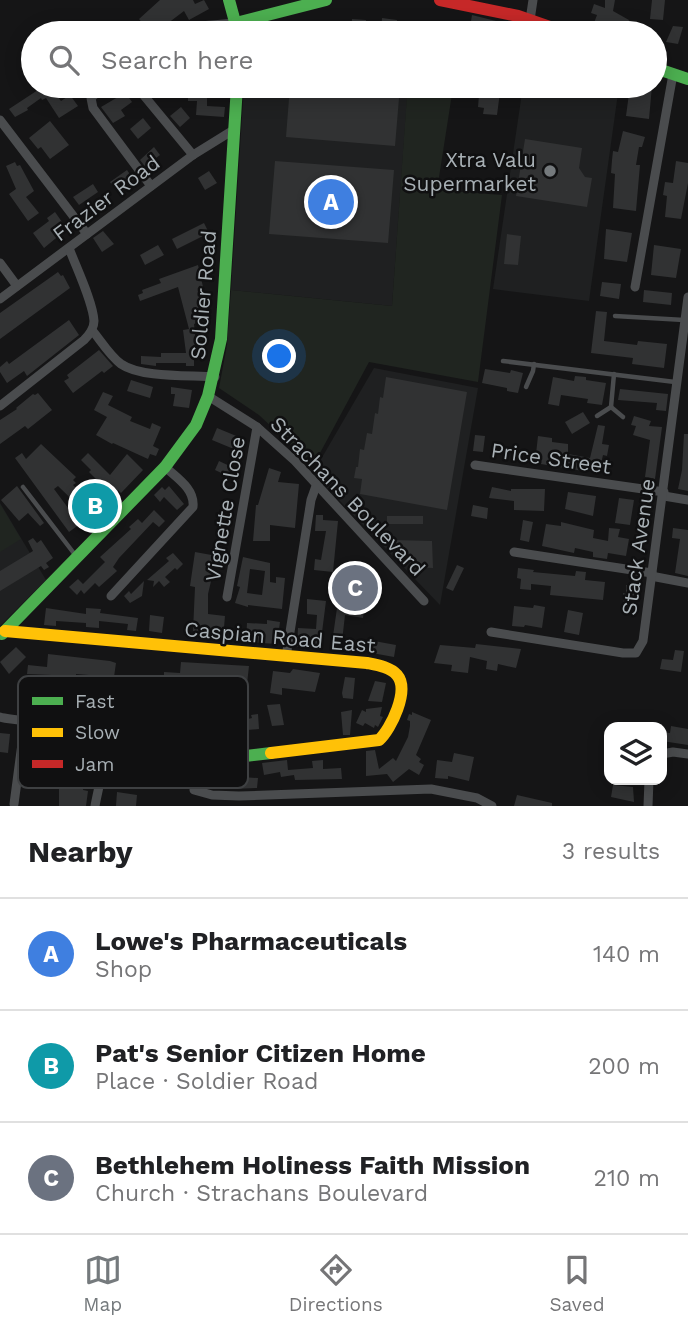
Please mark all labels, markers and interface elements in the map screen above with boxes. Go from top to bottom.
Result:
search box [21,21,667,98]
icon: search [45,41,83,79]
text: Search here [101,45,253,75]
place label: Xtra Valu Supermarket [403,147,536,196]
street label: Frazier Road [48,150,164,246]
marker: Xtra Valu Supermarket [542,163,558,179]
pin: A [308,176,354,228]
street label: Soldier Road [185,229,221,361]
your location [262,339,296,373]
street label: Strachans Boulevard [265,411,431,581]
street label: Vignette Close [200,434,250,584]
street label: Price Street [489,437,613,479]
street label: Stack Avenue [616,477,660,617]
pin: B [72,480,118,532]
pin: C [332,562,378,614]
street label: Caspian Road East [183,616,377,658]
legend [18,676,248,788]
text: Fast [75,690,114,713]
text: Slow [75,721,120,744]
map controls [604,722,667,785]
button: layers [604,722,667,785]
text: Jam [75,753,114,776]
text: Nearby [28,834,133,869]
text: 3 results [562,838,660,865]
text: Lowe's Pharmaceuticals [95,926,407,956]
text: A [43,941,59,968]
text: 140 m [593,941,660,968]
text: Shop [95,956,152,983]
text: Pat's Senior Citizen Home [95,1038,426,1068]
text: B [43,1053,59,1080]
text: 200 m [588,1053,660,1080]
text: Place · Soldier Road [95,1068,318,1095]
text: Bethlehem Holiness Faith Mission [95,1150,530,1180]
text: C [43,1165,59,1192]
text: 210 m [594,1165,660,1192]
text: Church · Strachans Boulevard [95,1180,428,1207]
tab: Map [83,1251,122,1316]
tab: Directions [289,1251,383,1316]
tab: Saved [549,1251,605,1316]

